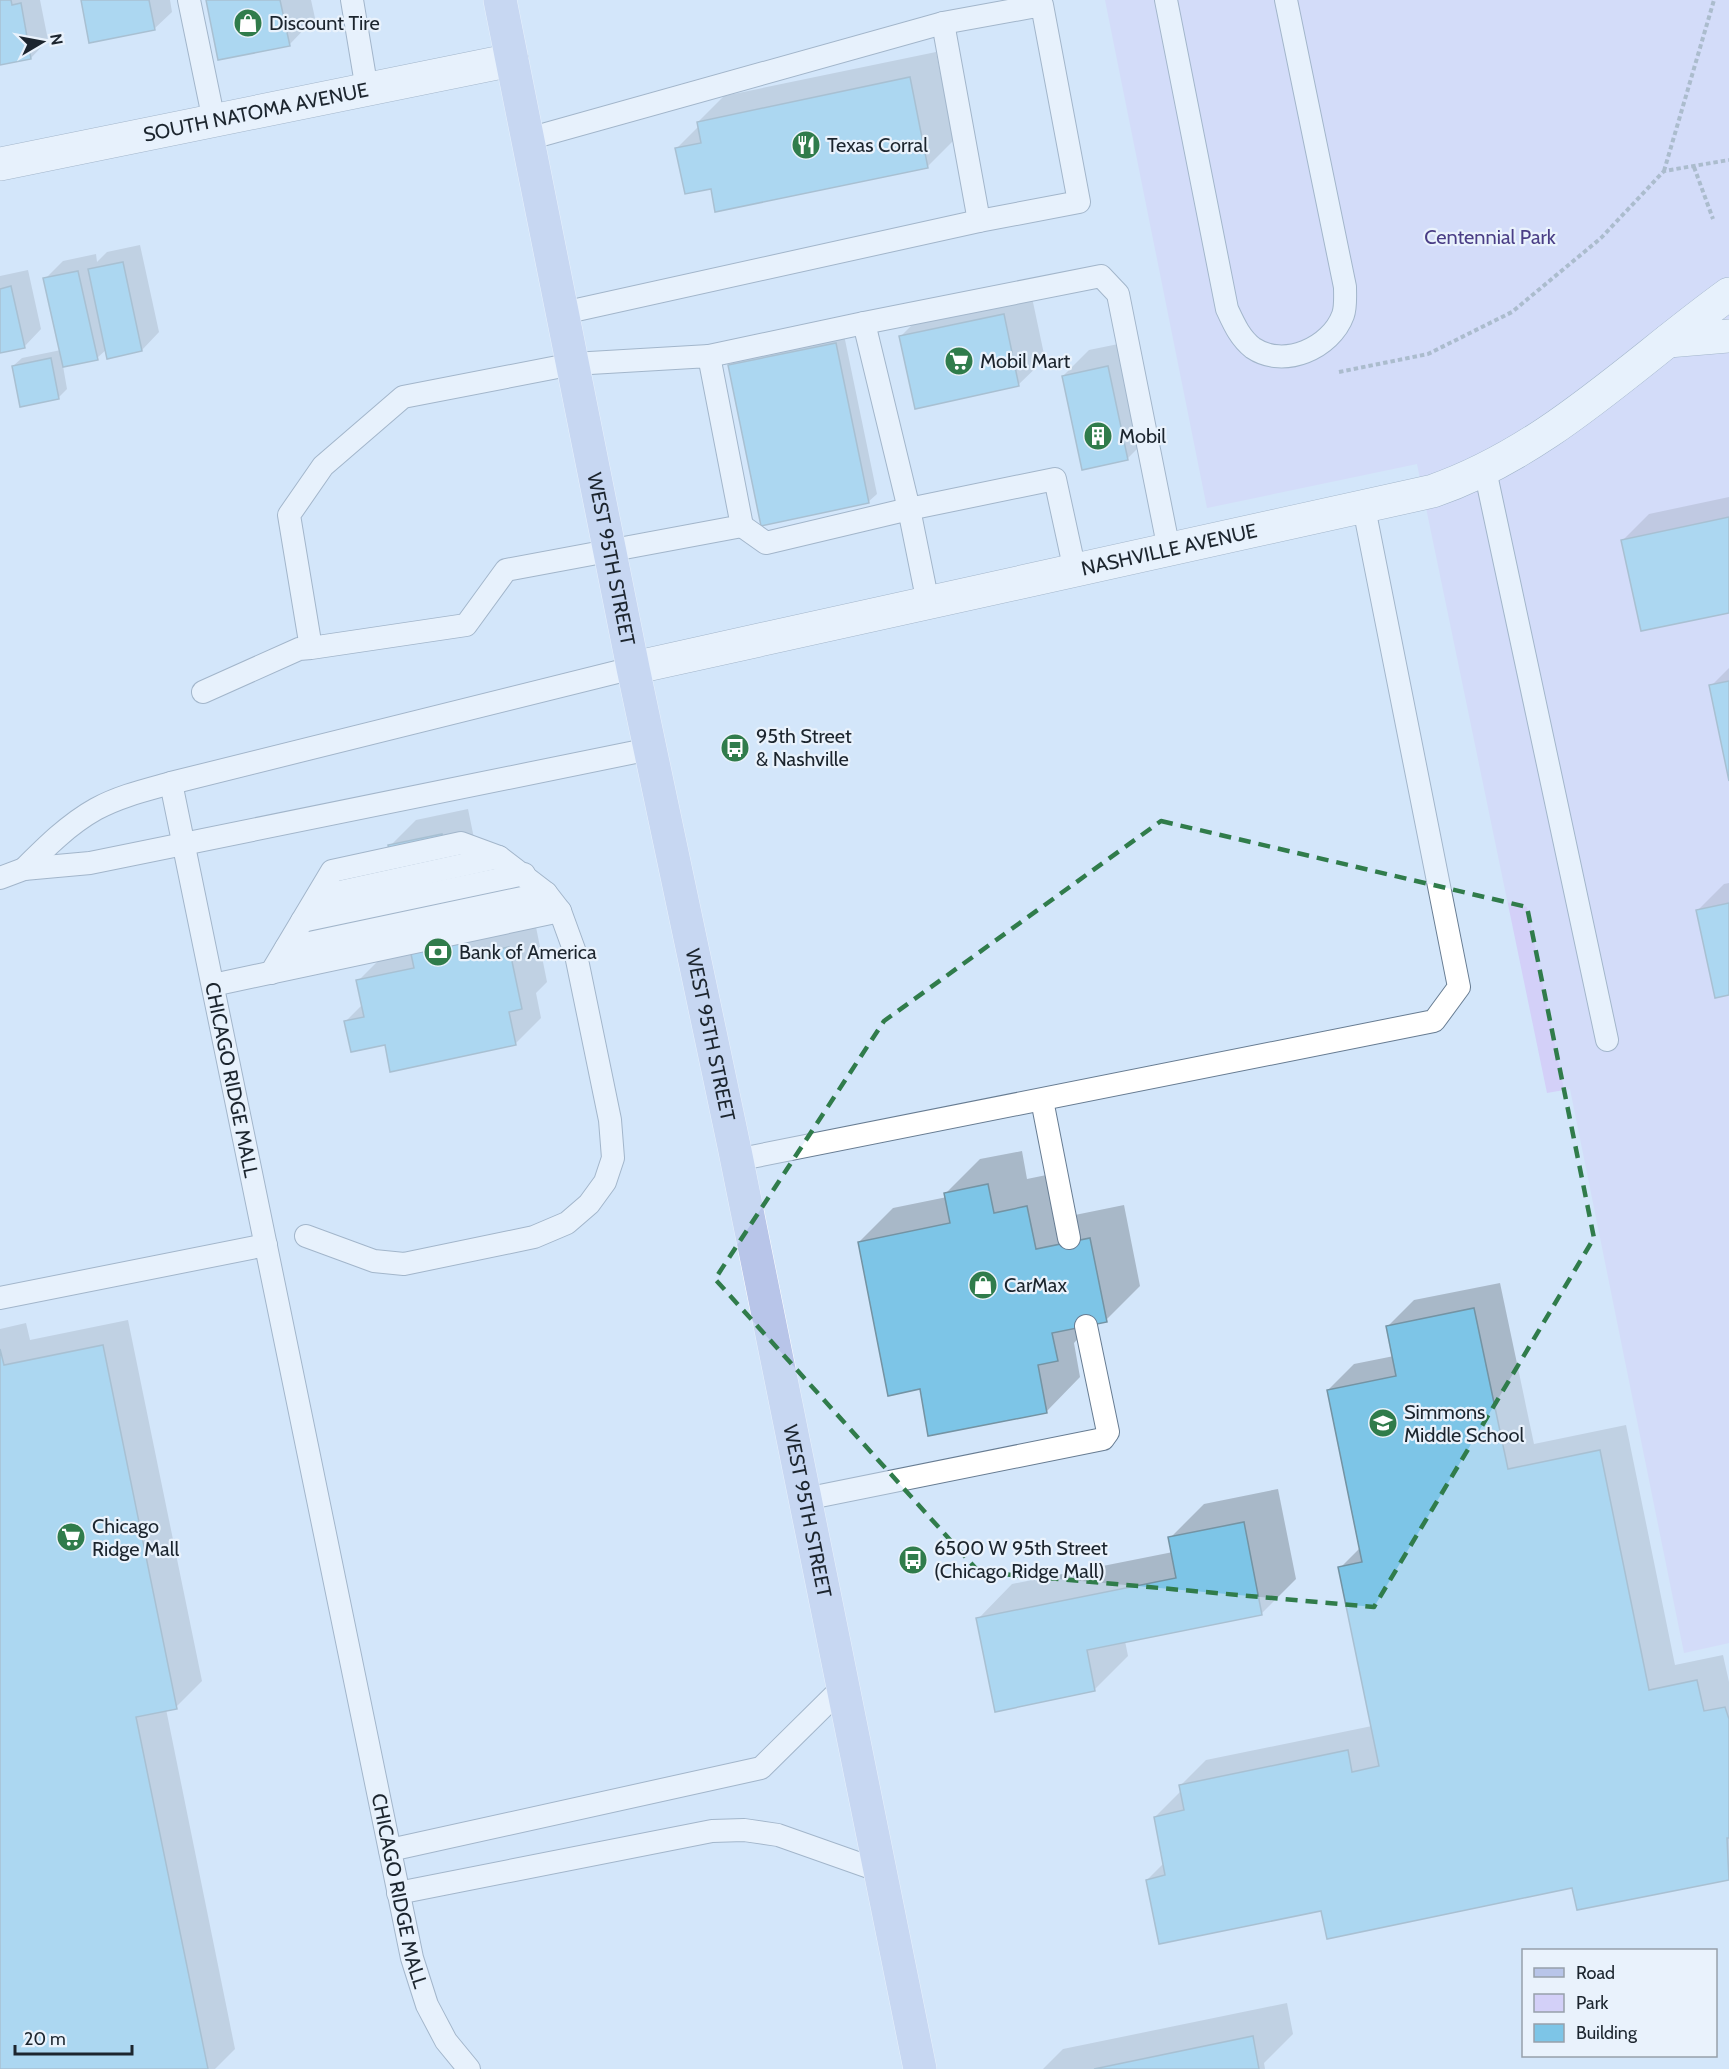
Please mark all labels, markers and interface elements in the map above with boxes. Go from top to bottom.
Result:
shop icon: Discount Tire [232,7,264,39]
place label: Discount Tire [269,11,380,35]
north arrow [12,12,72,72]
text: N [46,32,67,47]
street label: SOUTH NATOMA AVENUE [141,77,370,147]
restaurant icon: Texas Corral [790,129,822,161]
place label: Texas Corral [827,133,928,157]
park label: Centennial Park [1424,225,1556,249]
supermarket icon: Mobil Mart [943,345,975,377]
place label: Mobil Mart [980,349,1071,373]
building icon: Mobil [1082,420,1114,452]
place label: Mobil [1119,424,1166,448]
street label: WEST 95TH STREET [582,471,640,648]
street label: NASHVILLE AVENUE [1079,518,1259,581]
place label: 95th Street & Nashville [756,724,852,771]
bus stop icon: 95th Street & Nashville [719,732,751,764]
bank icon: Bank of America [422,936,454,968]
place label: Bank of America [459,940,597,964]
street label: WEST 95TH STREET [681,946,740,1124]
street label: CHICAGO RIDGE MALL [200,980,264,1180]
shop icon: CarMax [967,1269,999,1301]
place label: CarMax [1004,1273,1067,1297]
place label: Simmons Middle School [1404,1400,1524,1447]
school or university icon: Simmons Middle School [1367,1407,1399,1439]
street label: WEST 95TH STREET [778,1423,837,1600]
place label: Chicago Ridge Mall [92,1514,179,1561]
supermarket icon: Chicago Ridge Mall [55,1521,87,1553]
place label: 6500 W 95th Street (Chicago Ridge Mall) [934,1536,1108,1583]
bus stop icon: 6500 W 95th Street (Chicago Ridge Mall) [897,1544,929,1576]
street label: CHICAGO RIDGE MALL [367,1791,433,1991]
legend [1522,1949,1717,2057]
text: Road [1576,1962,1615,1984]
text: Park [1576,1992,1609,2014]
scale bar [15,2018,132,2056]
text: Building [1576,2022,1638,2044]
text: 20 m [24,2028,66,2050]

